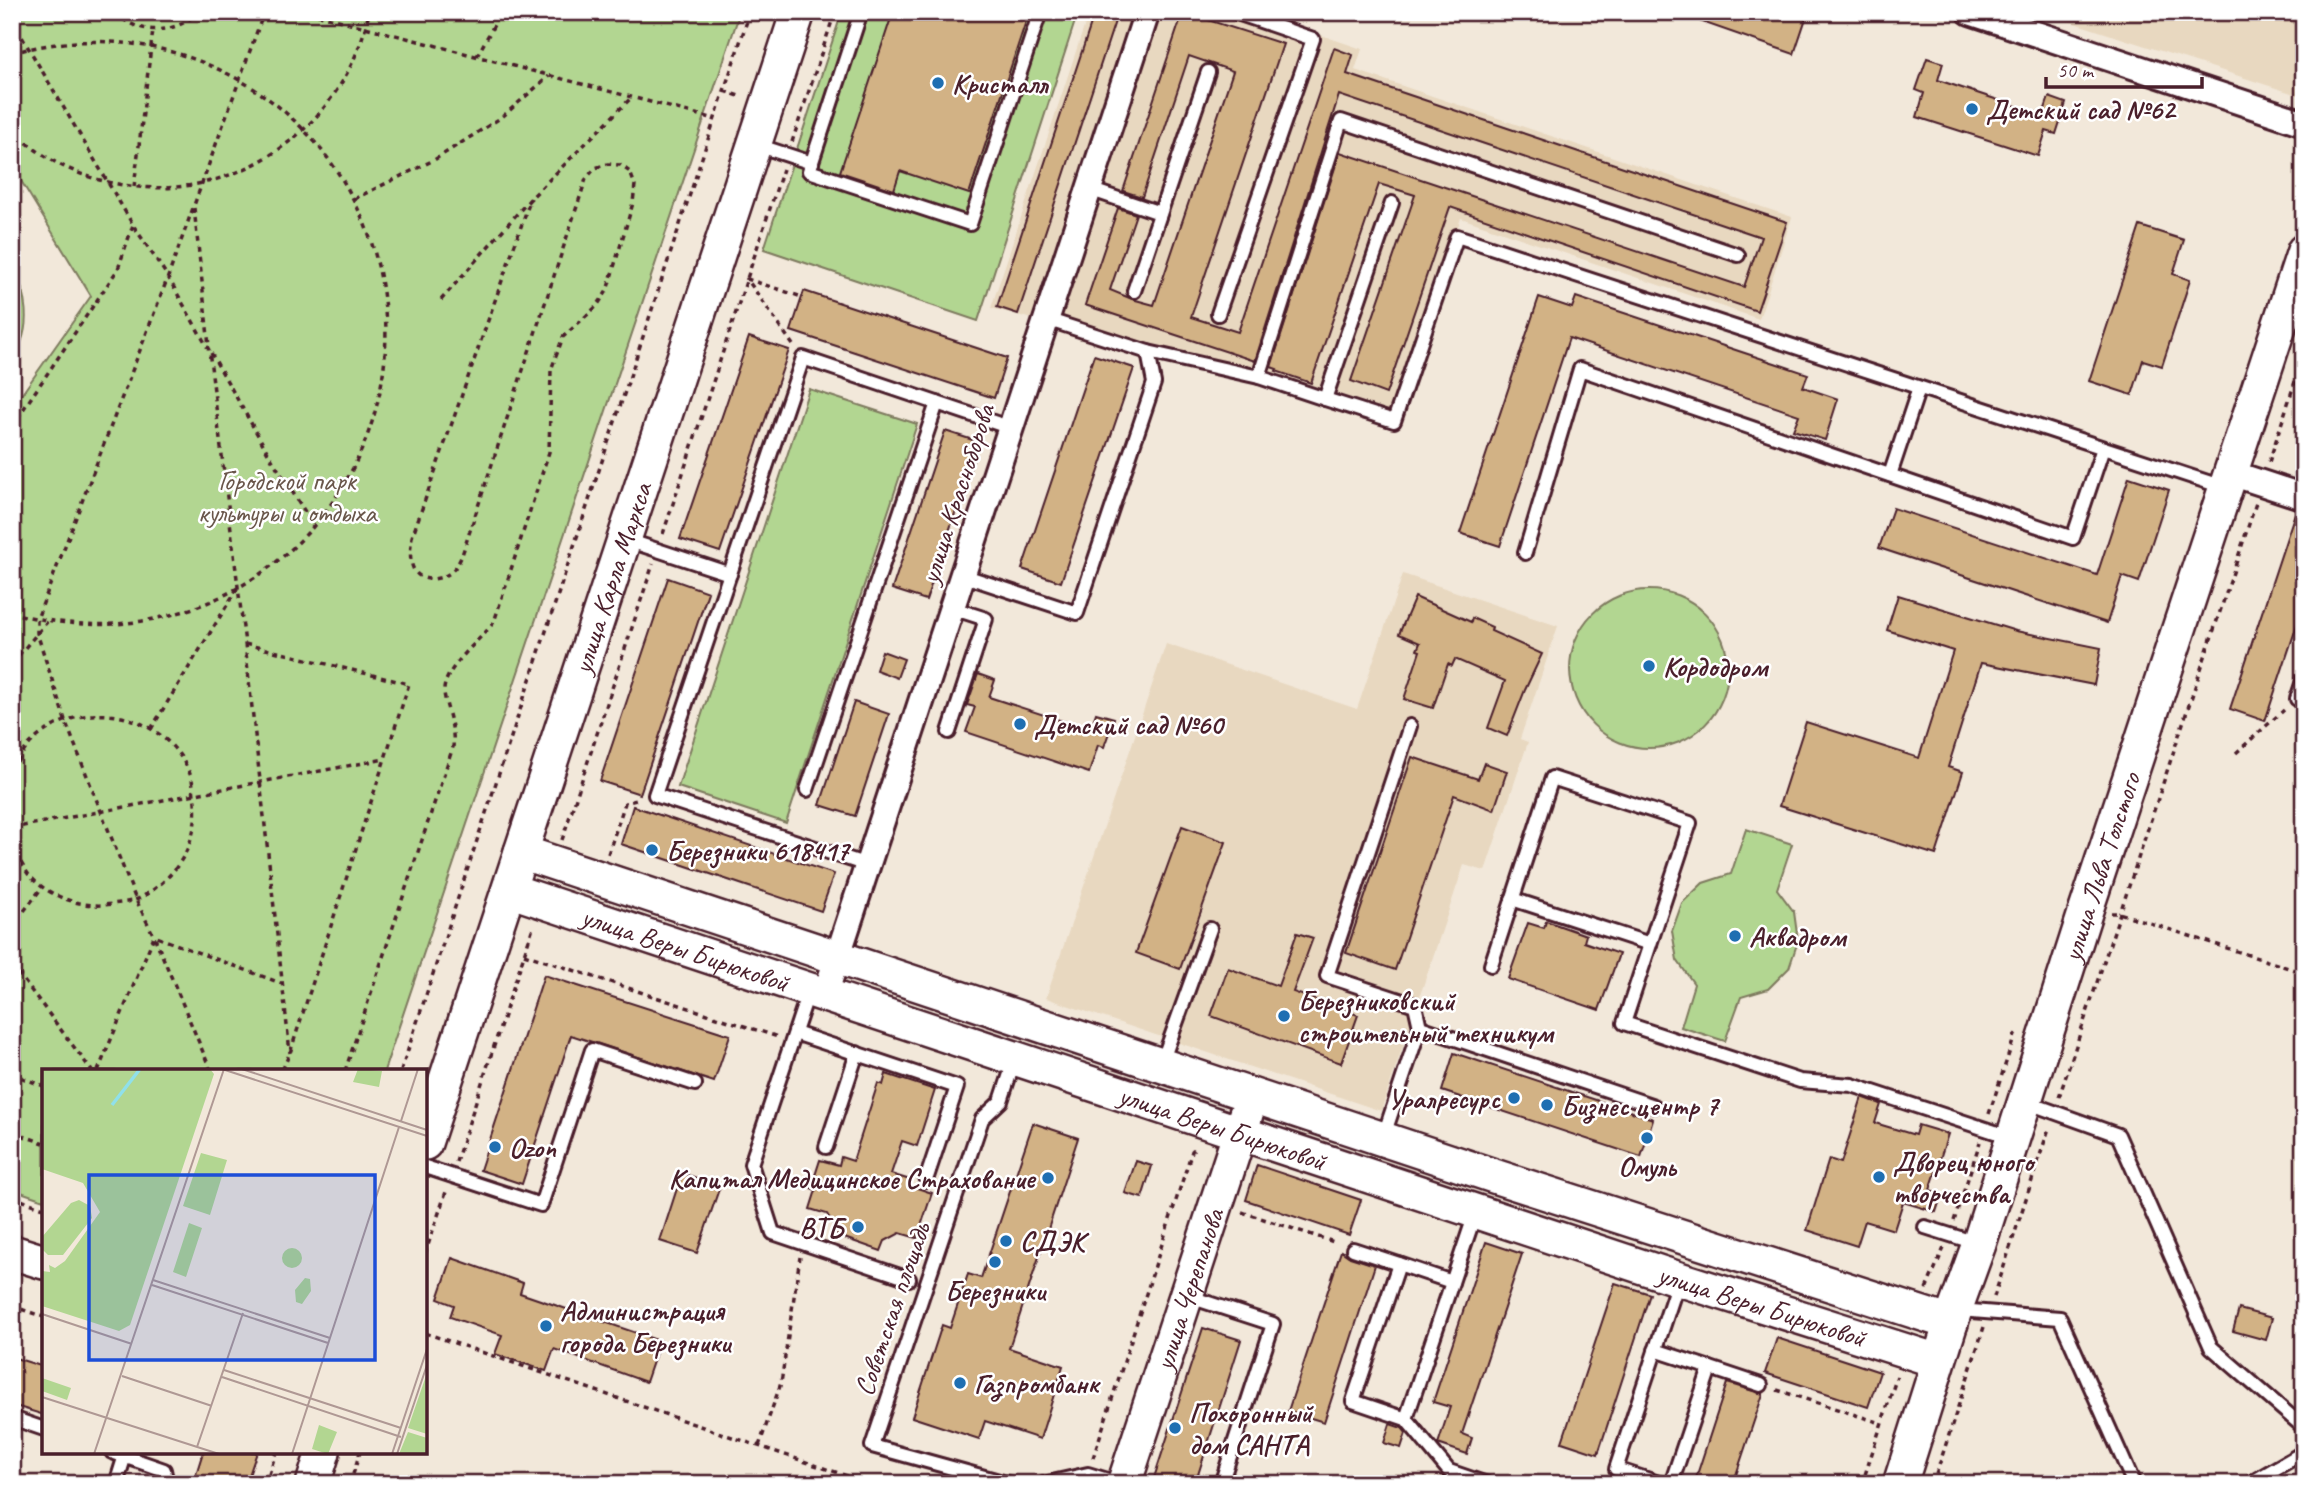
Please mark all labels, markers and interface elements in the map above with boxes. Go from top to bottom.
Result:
scale bar [2046,46,2202,90]
text: 50 m [2057,57,2095,83]
place label: Кристалл [952,66,1049,101]
marker: Кристалл [930,75,946,91]
place label: Детский сад №62 [1986,92,2177,127]
marker: Детский сад №62 [1964,101,1980,117]
street label: улица Красноборова [911,398,1003,590]
park label: Городской парк культуры и отдыха [198,463,378,530]
street label: улица Карла Маркса [563,476,660,680]
place label: Кордодром [1663,649,1770,684]
marker: Кордодром [1641,658,1657,674]
place label: Детский сад №60 [1034,707,1226,742]
marker: Детский сад №60 [1012,716,1028,732]
street label: улица Льва Толстого [2053,766,2148,967]
place label: Березники 618417 [666,833,851,869]
marker: Березники 618417 [644,842,660,858]
street label: улица Веры Бирюковой [576,897,795,1000]
place label: Аквадром [1749,919,1848,954]
marker: Аквадром [1727,928,1743,944]
place label: Березниковский строительный техникум [1298,983,1555,1050]
marker: Березниковский строительный техникум [1276,1008,1292,1024]
inset map [42,1069,427,1454]
street label: улица Веры Бирюковой [1113,1076,1332,1178]
place label: Уралресурс [1387,1081,1501,1116]
place label: Бизнес центр 7 [1561,1088,1720,1124]
marker: Уралресурс [1506,1090,1522,1106]
marker: Бизнес центр 7 [1539,1097,1555,1113]
place label: Ozon [509,1130,557,1165]
marker: Омуль [1639,1130,1655,1146]
marker: Ozon [487,1139,503,1155]
place label: Дворец юного творчества [1893,1144,2036,1211]
place label: Омуль [1618,1149,1678,1184]
place label: Капитал Медицинское Страхование [669,1161,1037,1196]
marker: Дворец юного творчества [1871,1169,1887,1185]
marker: Капитал Медицинское Страхование [1040,1170,1056,1186]
street label: улица Черепанова [1145,1203,1232,1376]
place label: ВТБ [799,1210,847,1245]
street label: Советская площадь [846,1216,939,1400]
marker: ВТБ [850,1219,866,1235]
place label: СДЭК [1020,1224,1090,1259]
marker: СДЭК [998,1233,1014,1249]
marker: Березники [987,1254,1003,1270]
street label: улица Веры Бирюковой [1652,1255,1871,1355]
place label: Березники [945,1273,1048,1309]
place label: Администрация города Березники [560,1293,733,1361]
marker: Администрация города Березники [538,1318,554,1334]
place label: Газпромбанк [974,1366,1101,1402]
marker: Газпромбанк [952,1375,968,1391]
place label: Похоронный дом САНТА [1189,1395,1314,1462]
marker: Похоронный дом САНТА [1167,1420,1183,1436]

